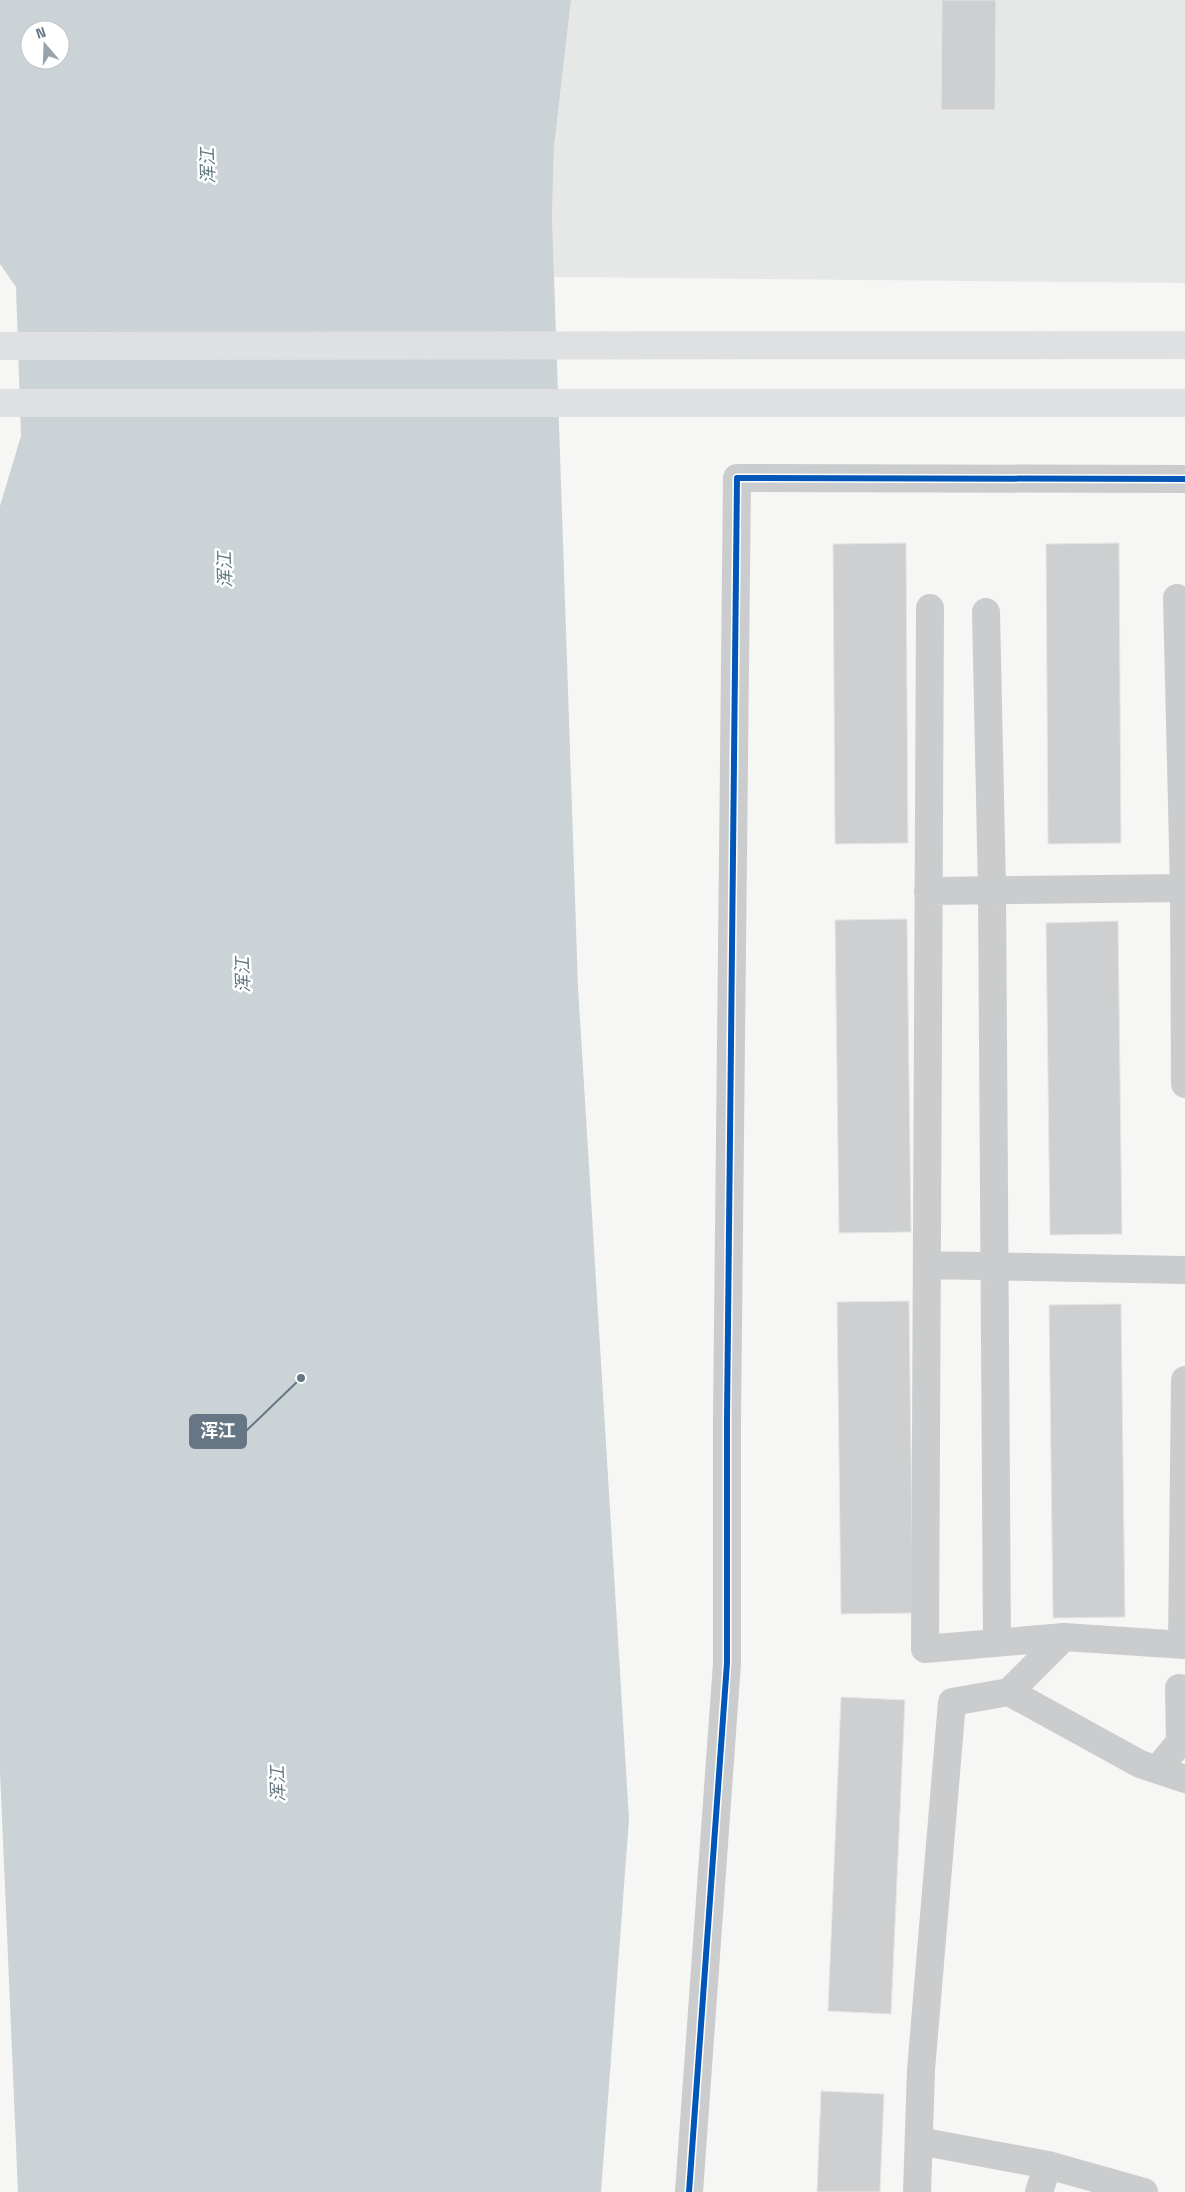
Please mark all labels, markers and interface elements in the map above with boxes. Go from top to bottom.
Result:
north arrow [20,20,70,70]
text: N [33,23,48,43]
water label: 浑江 [195,146,220,184]
water label: 浑江 [212,550,237,588]
water label: 浑江 [230,955,255,993]
callout: 浑江 [190,1415,246,1448]
text: 浑江 [200,1419,236,1442]
water label: 浑江 [265,1764,290,1802]

